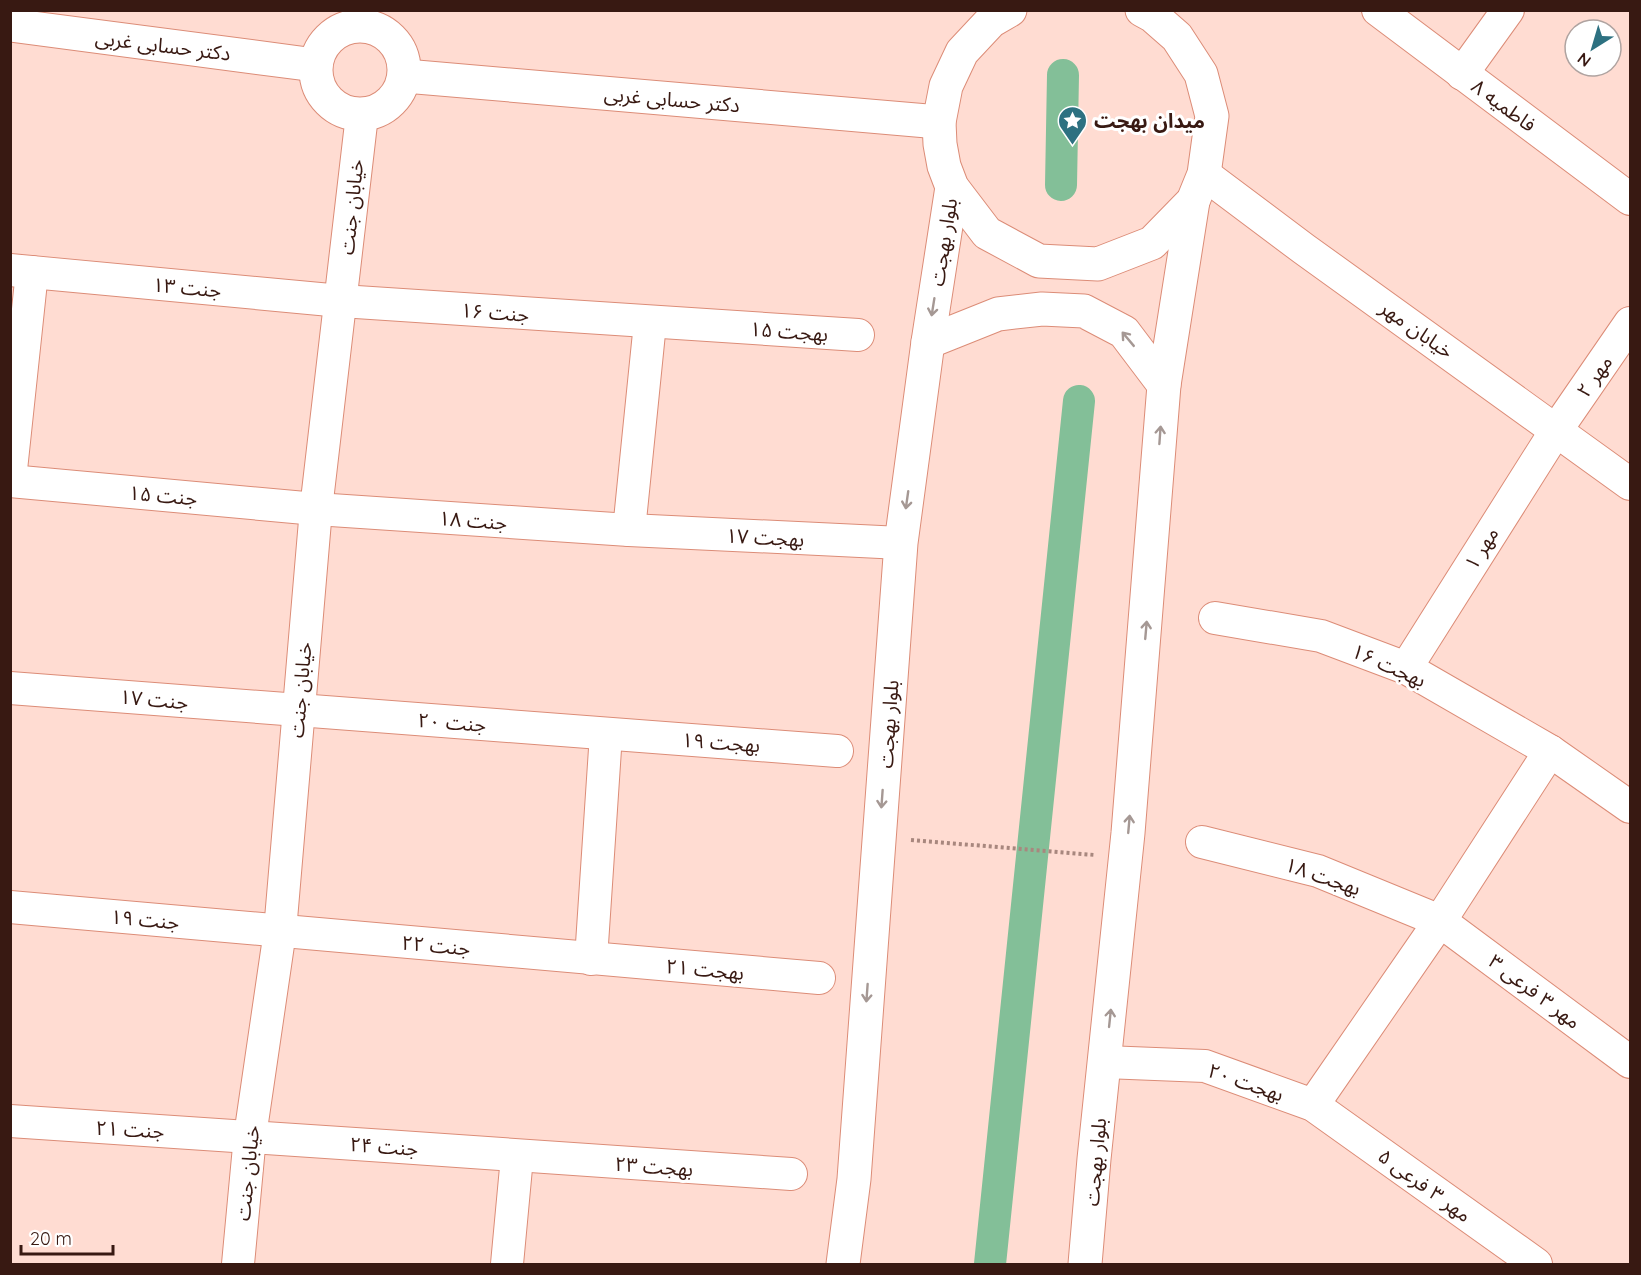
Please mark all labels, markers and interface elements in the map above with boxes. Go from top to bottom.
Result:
north arrow [1563,18,1623,78]
street label: دکتر حسابی غربی [94,24,232,66]
text: N [1573,48,1595,72]
street label: فاطمیه ۸ [1467,73,1541,137]
street label: دکتر حسابی غربی [603,81,741,117]
place icon: میدان بهجت [1057,104,1089,146]
place label: میدان بهجت [1094,108,1205,133]
street label: خیابان جنت [334,158,368,256]
street label: بلوار بهجت [924,196,962,288]
street label: جنت ۱۳ [152,272,222,302]
street label: خیابان مهر [1375,294,1459,363]
one-way arrow [928,296,939,316]
street label: جنت ۱۶ [460,297,530,327]
street label: بهجت ۱۵ [749,316,829,346]
one-way arrow [1122,331,1135,347]
street label: مهر ۲ [1571,350,1617,402]
one-way arrow [1155,426,1166,446]
street label: جنت ۱۵ [128,480,198,510]
one-way arrow [901,489,912,509]
street label: جنت ۱۸ [438,505,508,535]
street label: بهجت ۱۷ [725,522,805,552]
street label: مهر ۱ [1458,522,1504,574]
one-way arrow [1140,620,1151,640]
street label: بهجت ۱۶ [1348,638,1430,692]
street label: خیابان جنت [283,641,317,739]
street label: بلوار بهجت [872,679,904,769]
street label: جنت ۱۷ [119,684,189,714]
street label: جنت ۲۰ [417,707,487,737]
street label: بهجت ۱۹ [681,727,761,757]
one-way arrow [877,788,888,808]
one-way arrow [1124,815,1135,835]
street label: بهجت ۱۸ [1282,851,1364,901]
street label: جنت ۱۹ [110,904,180,934]
street label: جنت ۲۲ [401,930,471,960]
street label: مهر ۳ فرعی ۳ [1484,948,1586,1034]
street label: بهجت ۲۱ [665,953,745,985]
one-way arrow [862,983,873,1003]
one-way arrow [1104,1009,1115,1029]
street label: بهجت ۲۰ [1205,1057,1287,1107]
street label: جنت ۲۱ [95,1115,165,1143]
street label: بلوار بهجت [1079,1117,1111,1207]
street label: خیابان جنت [230,1124,264,1222]
street label: جنت ۲۴ [349,1131,419,1161]
street label: مهر ۳ فرعی ۵ [1374,1143,1476,1227]
street label: بهجت ۲۳ [614,1151,694,1181]
scale bar [21,1218,112,1256]
text: 20 m [30,1227,72,1250]

